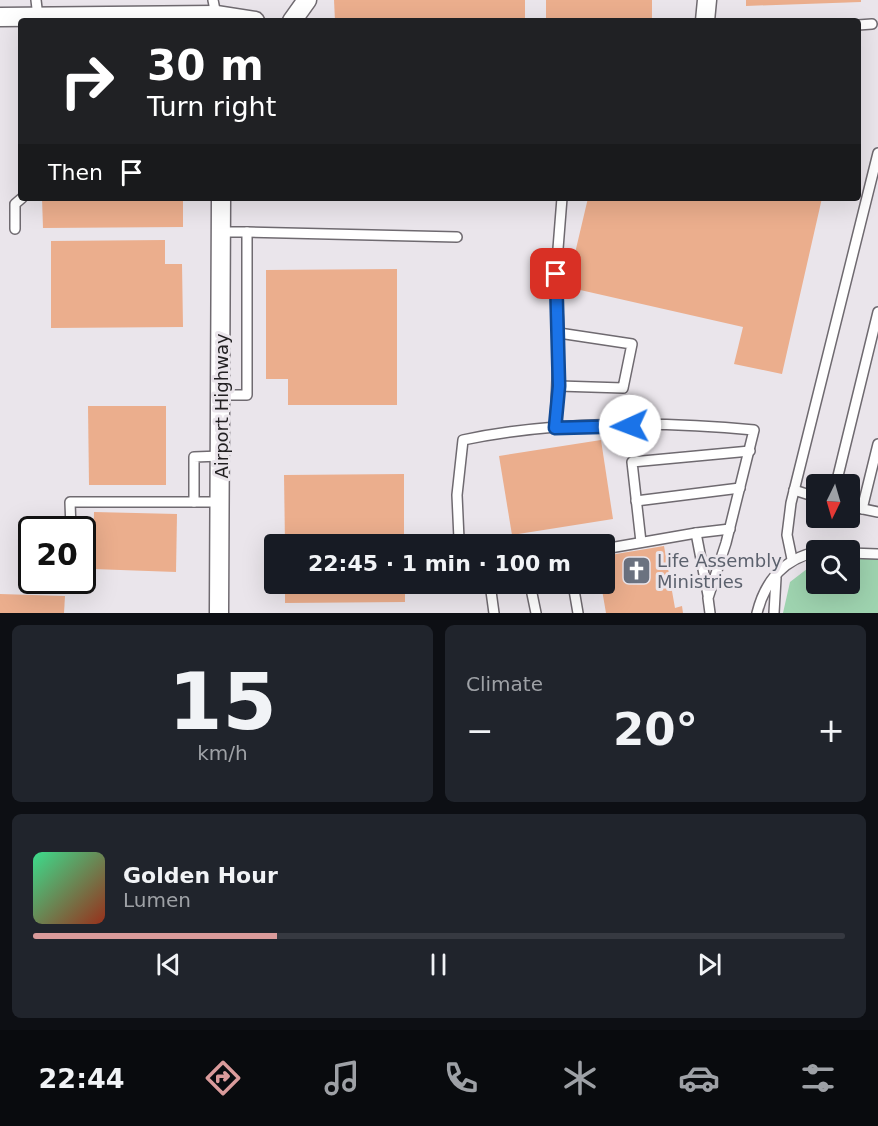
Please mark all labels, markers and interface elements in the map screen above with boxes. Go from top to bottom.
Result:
text: 30 m [147,41,264,90]
icon: right [48,42,126,120]
text: Turn right [147,91,276,122]
icon: arrive [115,156,148,189]
text: Then [48,160,103,185]
pin [530,248,581,299]
icon: arrive [539,257,572,290]
street label: Airport Highway [211,333,232,479]
position arrow [598,394,662,458]
north arrow [806,474,860,528]
map controls [806,474,860,594]
speed limit sign: 20 [18,516,96,594]
button: search [806,540,860,594]
place label: Life Assembly Ministries [657,550,782,592]
text: 22:45 · 1 min · 100 m [308,551,571,576]
church icon: Life Assembly Ministries [620,554,652,586]
text: 15 [168,657,277,747]
text: Climate [466,672,543,696]
text: 20° [613,703,698,756]
text: − [466,711,494,750]
text: + [817,711,845,750]
text: km/h [197,741,248,765]
text: Golden Hour [123,863,278,888]
text: Lumen [123,888,191,912]
icon: previous [152,948,185,981]
icon: pause [422,948,455,981]
icon: next [693,948,726,981]
icon: directions [202,1057,244,1099]
icon: music [321,1057,363,1099]
icon: phone [440,1057,482,1099]
icon: climate [559,1057,601,1099]
icon: car [678,1057,720,1099]
icon: filters [797,1057,839,1099]
text: 22:44 [39,1063,125,1094]

